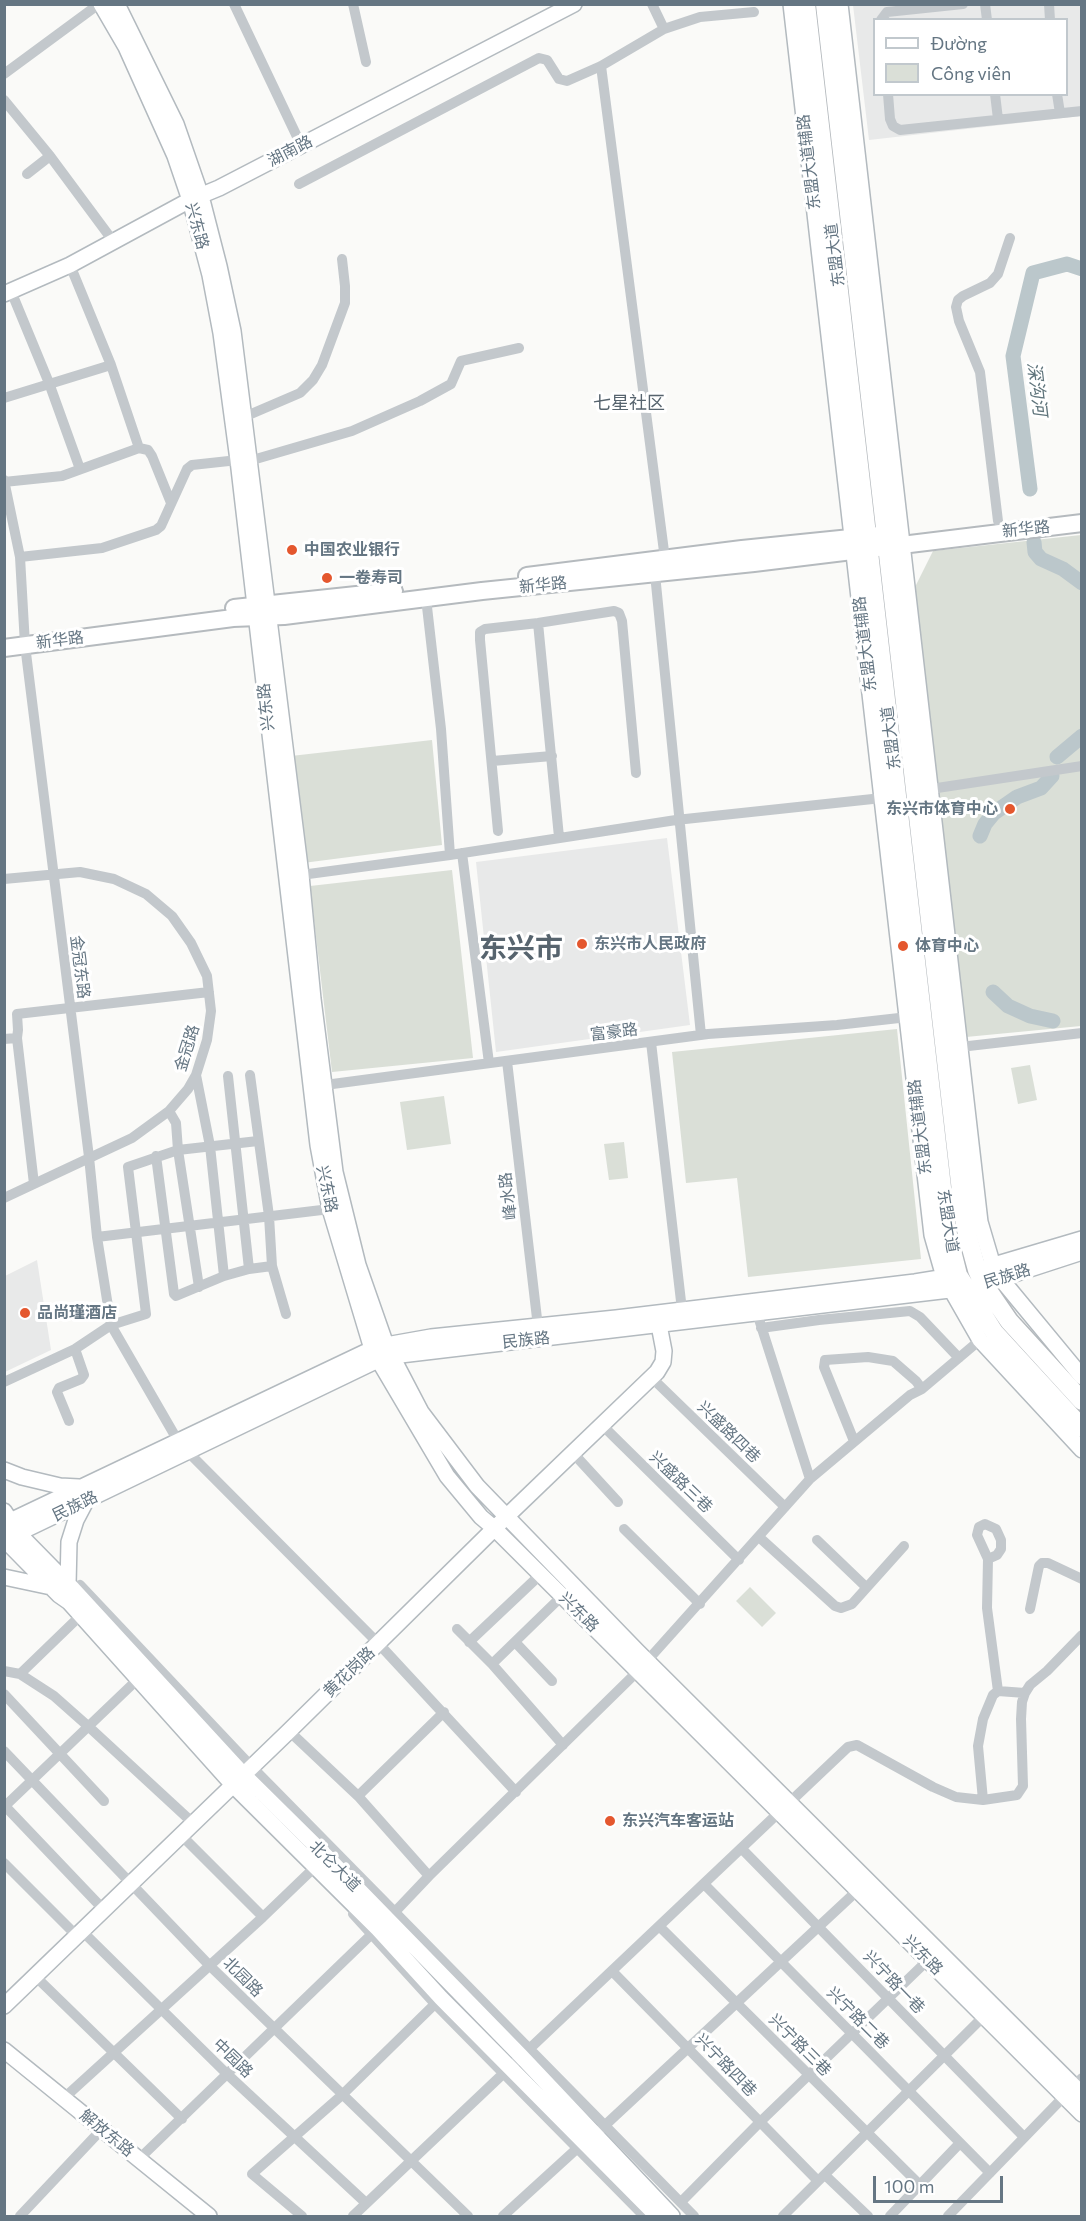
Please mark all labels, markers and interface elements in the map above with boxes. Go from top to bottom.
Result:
legend [873,18,1068,96]
text: Đường [931,32,987,54]
text: Công viên [931,62,1011,84]
street label: 东盟大道辅路 [794,113,824,211]
street label: 湖南路 [264,132,316,170]
street label: 兴东路 [182,200,212,252]
street label: 东盟大道 [822,222,848,288]
water label: 深沟河 [1023,361,1051,417]
district label: 七星社区 [593,392,665,414]
street label: 新华路 [1001,517,1051,541]
place label: 中国农业银行 [304,540,400,560]
marker: 中国农业银行 [285,543,299,557]
place label: 一卷寿司 [339,568,403,588]
marker: 一卷寿司 [320,571,334,585]
street label: 新华路 [518,573,568,597]
street label: 东盟大道辅路 [850,595,880,693]
street label: 新华路 [35,628,85,652]
street label: 兴东路 [254,682,278,732]
street label: 东盟大道 [878,705,904,771]
place label: 东兴市体育中心 [886,799,998,819]
marker: 东兴市体育中心 [1003,802,1017,816]
district label: 东兴市 [479,932,563,966]
street label: 金冠东路 [67,934,93,1000]
place label: 东兴市人民政府 [594,934,706,954]
place label: 体育中心 [915,936,979,956]
marker: 东兴市人民政府 [575,937,589,951]
marker: 体育中心 [896,939,910,953]
street label: 富豪路 [589,1020,639,1044]
street label: 金冠路 [171,1022,203,1074]
street label: 东盟大道辅路 [905,1078,935,1176]
street label: 兴东路 [313,1164,341,1214]
street label: 峰水路 [496,1171,520,1221]
street label: 东盟大道 [934,1188,962,1254]
street label: 民族路 [981,1260,1033,1292]
place label: 品尚瑾酒店 [37,1303,117,1323]
marker: 品尚瑾酒店 [18,1306,32,1320]
street label: 民族路 [501,1328,551,1352]
street label: 兴盛路四巷 [694,1397,764,1467]
street label: 兴盛路三巷 [646,1447,716,1517]
street label: 民族路 [49,1487,101,1525]
street label: 兴东路 [555,1588,603,1636]
street label: 黄花岗路 [319,1643,379,1701]
place label: 东兴汽车客运站 [622,1811,734,1831]
marker: 东兴汽车客运站 [603,1814,617,1828]
street label: 北仑大道 [306,1837,364,1895]
street label: 兴东路 [899,1931,947,1979]
street label: 兴宁路一巷 [859,1947,929,2017]
street label: 北园路 [219,1953,267,2001]
street label: 兴宁路二巷 [823,1983,893,2053]
street label: 兴宁路三巷 [765,2010,835,2080]
street label: 兴宁路四巷 [691,2030,761,2100]
street label: 中园路 [209,2034,257,2082]
street label: 解放东路 [76,2105,138,2161]
scale bar [876,2164,1006,2202]
text: 100 m [884,2175,934,2197]

